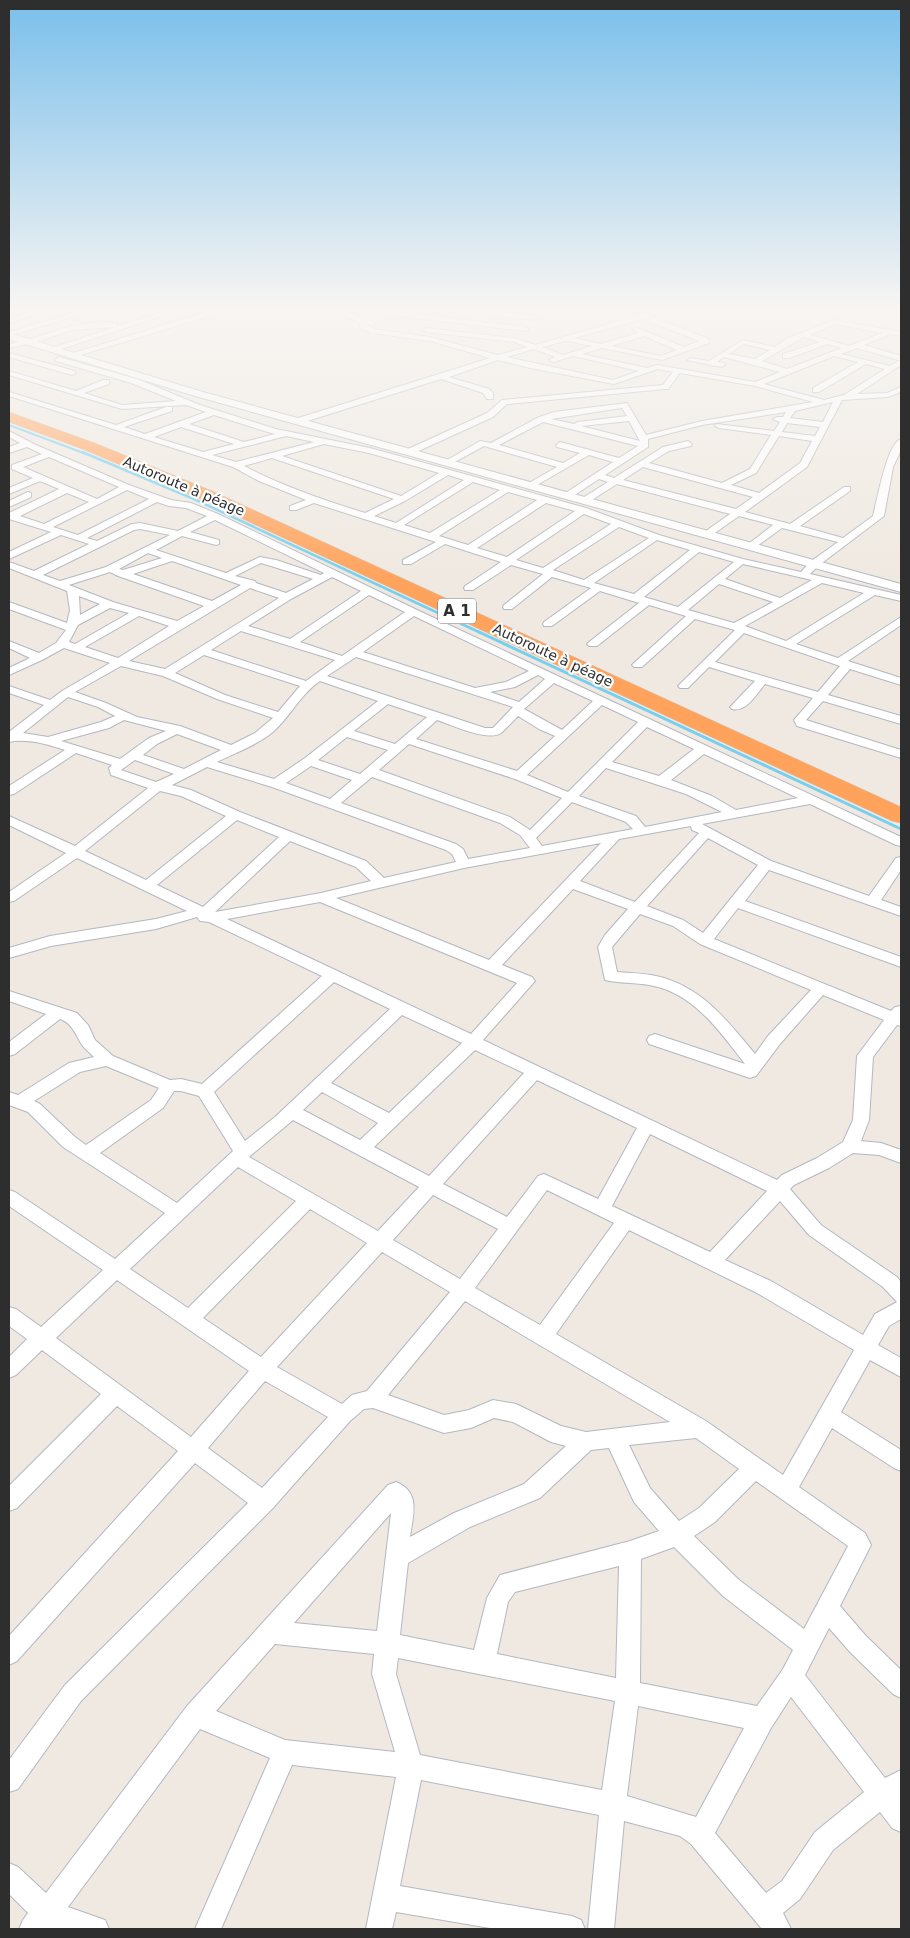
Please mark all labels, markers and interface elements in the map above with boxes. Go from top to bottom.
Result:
street label: Autoroute à péage [121,453,247,519]
road number: A 1 [438,598,476,624]
street label: Autoroute à péage [490,620,616,690]

